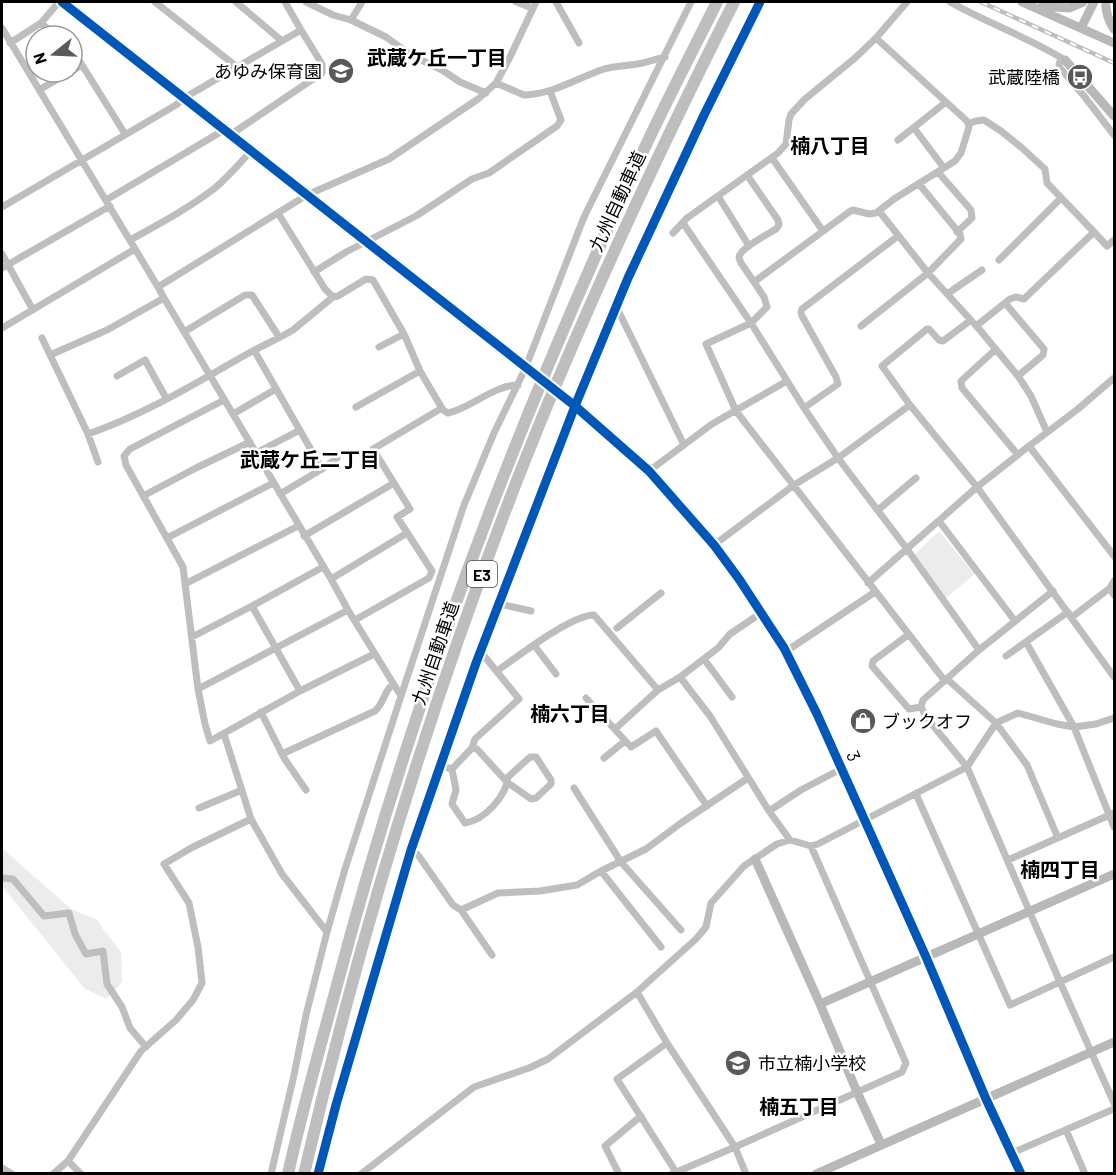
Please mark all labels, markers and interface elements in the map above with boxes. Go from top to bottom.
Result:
north arrow [24,24,84,84]
district label: 武蔵ケ丘一丁目 [367,45,507,69]
text: N [29,51,50,67]
school or university icon: あゆみ保育園 [326,56,356,86]
place label: あゆみ保育園 [214,60,322,82]
bus stop icon: 武蔵陸橋 [1065,62,1095,92]
place label: 武蔵陸橋 [988,66,1060,88]
district label: 楠八丁目 [790,133,870,157]
street label: 九州自動車道 [584,147,650,255]
district label: 武蔵ケ丘二丁目 [240,447,380,471]
road number: E3 [467,561,497,587]
street label: 九州自動車道 [407,598,463,708]
district label: 楠六丁目 [530,701,610,725]
shop icon: ブックオフ [848,706,878,736]
place label: ブックオフ [882,710,972,732]
street label: 3 [842,747,866,765]
district label: 楠四丁目 [1020,857,1100,881]
school or university icon: 市立楠小学校 [723,1048,753,1078]
place label: 市立楠小学校 [758,1052,866,1074]
district label: 楠五丁目 [759,1094,839,1118]

